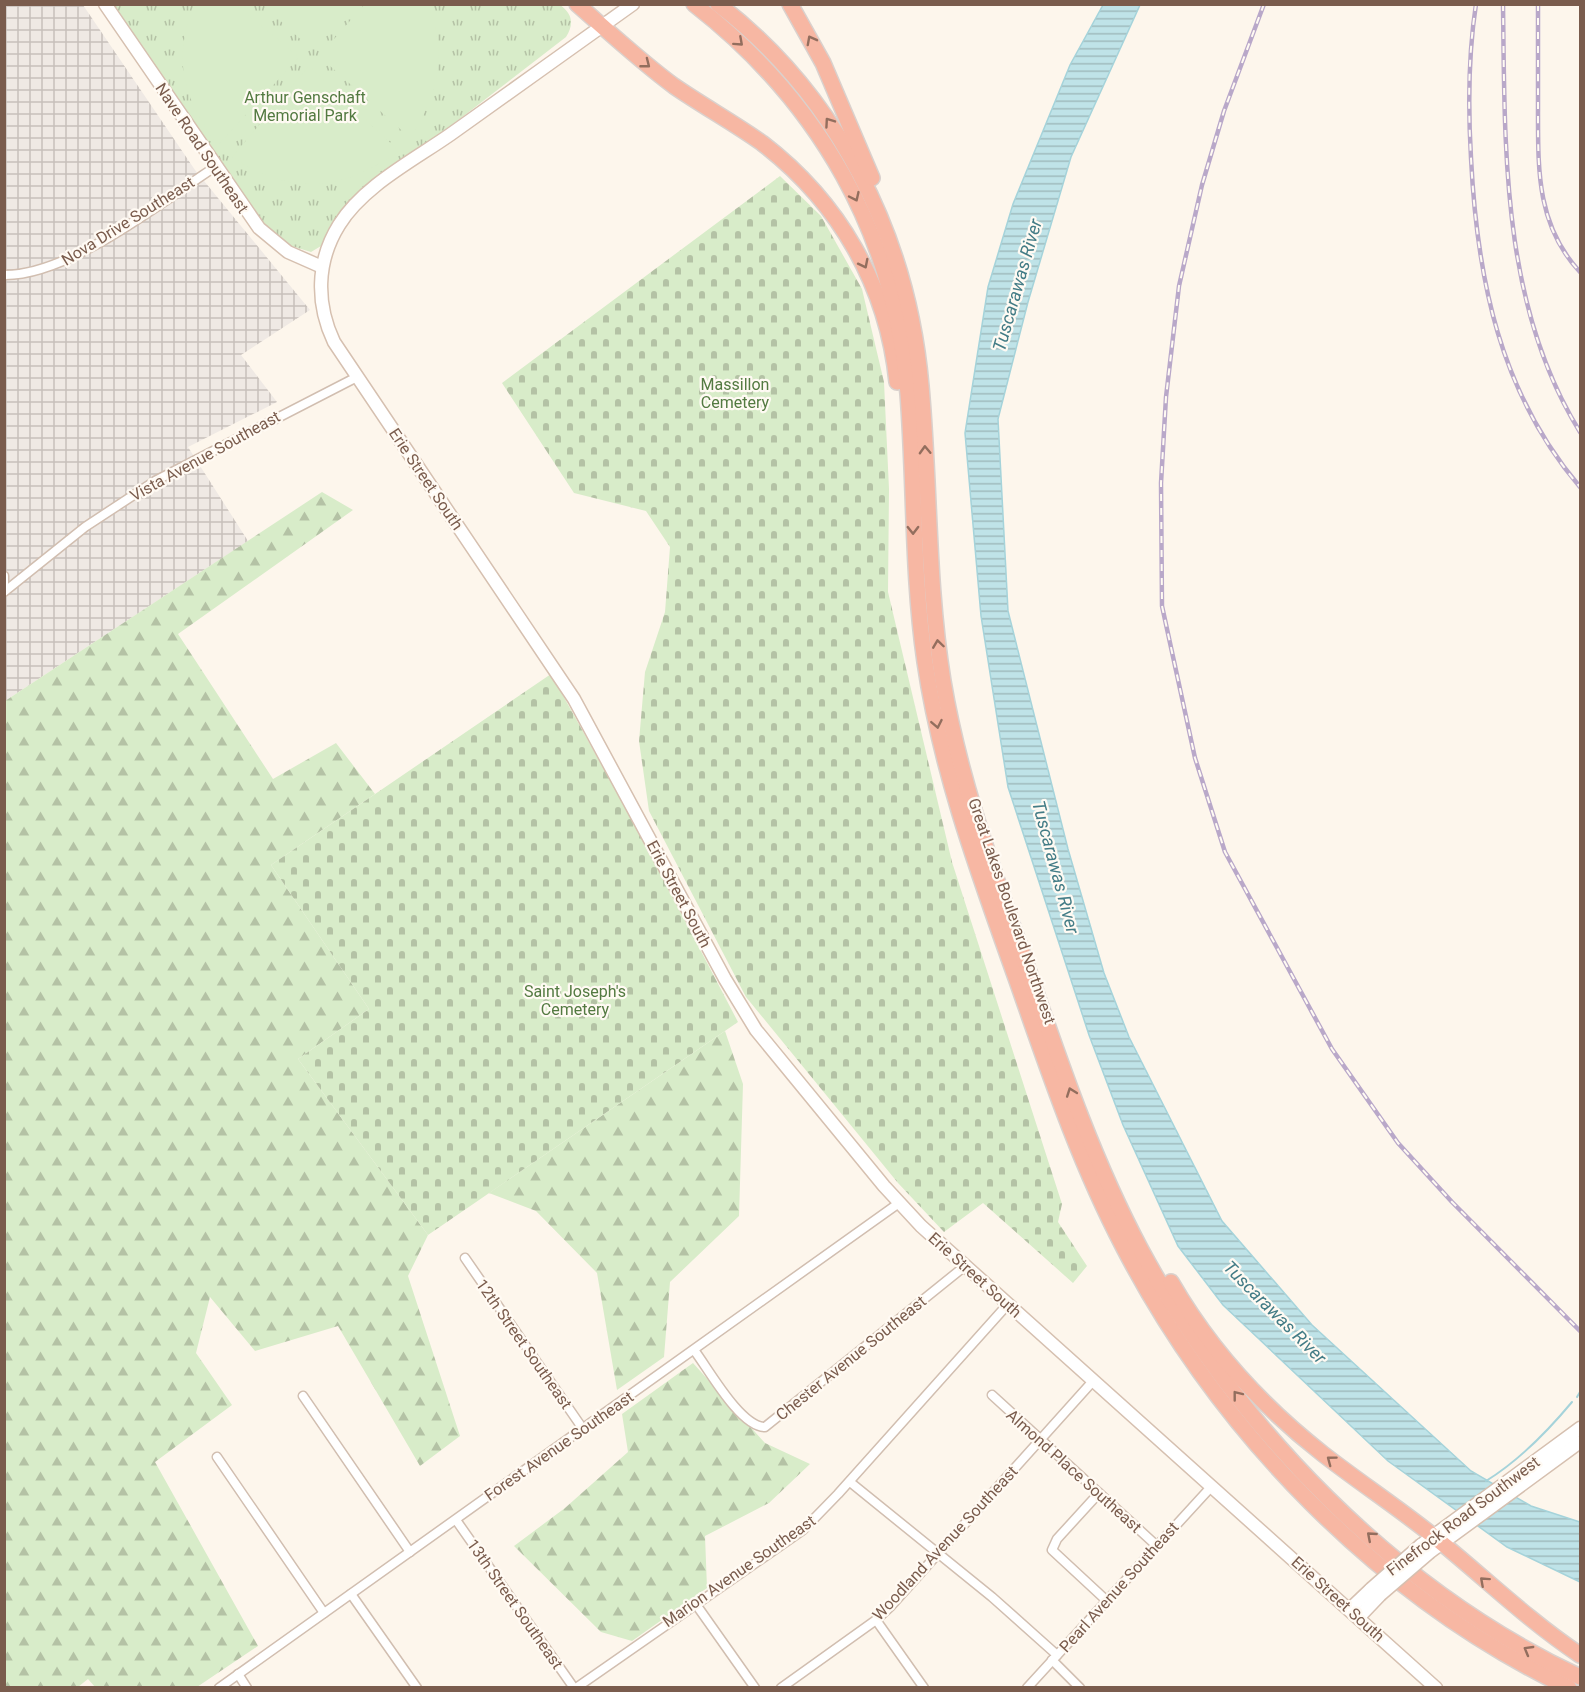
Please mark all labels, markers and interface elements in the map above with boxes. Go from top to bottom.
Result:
one-way arrow [732,35,743,46]
one-way arrow [807,36,818,47]
one-way arrow [639,57,650,68]
street label: Nave Road Southeast [151,79,253,217]
park label: Arthur Genschaft Memorial Park [244,88,366,125]
one-way arrow [825,118,836,129]
street label: Nova Drive Southeast [58,172,198,270]
one-way arrow [847,191,859,202]
water label: Tuscarawas River [988,215,1046,354]
one-way arrow [857,258,869,269]
park label: Massillon Cemetery [701,375,770,412]
street label: Vista Avenue Southeast [127,407,283,505]
street label: Erie Street South [385,425,467,533]
one-way arrow [919,445,932,454]
one-way arrow [907,526,920,535]
one-way arrow [932,640,944,649]
one-way arrow [930,718,943,728]
street label: Great Lakes Boulevard Northwest [964,796,1060,1026]
water label: Tuscarawas River [1028,798,1084,937]
street label: Erie Street South [643,837,715,951]
park label: Saint Joseph's Cemetery [524,982,626,1019]
one-way arrow [1066,1087,1079,1098]
street label: Erie Street South [925,1228,1025,1322]
water label: Tuscarawas River [1219,1256,1331,1368]
street label: 12th Street Southeast [472,1275,576,1413]
street label: Chester Avenue Southeast [772,1292,930,1424]
street label: Forest Avenue Southeast [481,1387,637,1505]
one-way arrow [1233,1391,1244,1402]
street label: Almond Place Southeast [1003,1405,1145,1537]
street label: Finefrock Road Southwest [1383,1452,1543,1580]
one-way arrow [1327,1457,1338,1468]
street label: Woodland Avenue Southeast [868,1462,1022,1624]
street label: Marion Avenue Southeast [659,1511,819,1631]
street label: Pearl Avenue Southeast [1055,1518,1183,1656]
one-way arrow [1367,1532,1378,1543]
street label: 13th Street Southeast [463,1535,567,1673]
street label: Erie Street South [1288,1552,1388,1646]
one-way arrow [1480,1577,1491,1588]
one-way arrow [1524,1646,1535,1657]

